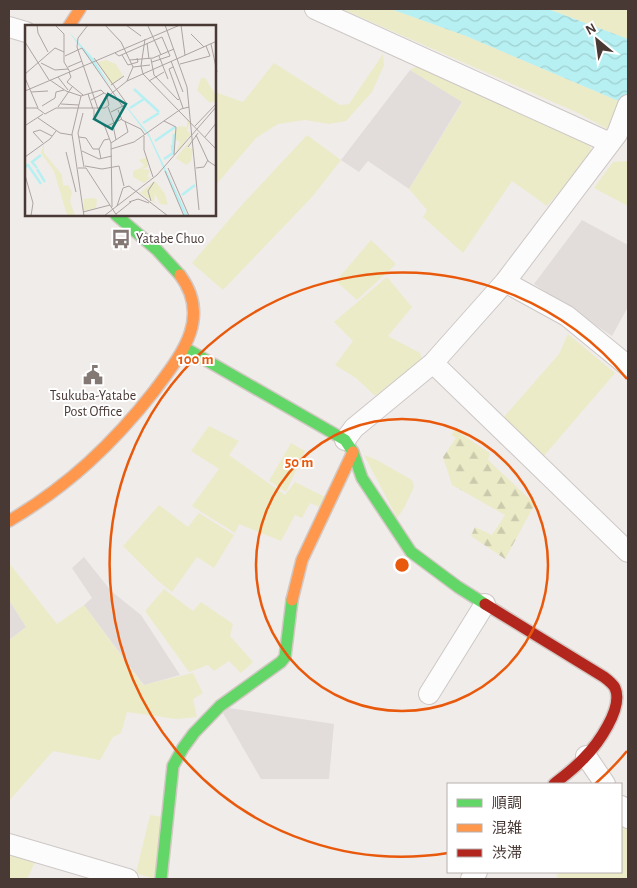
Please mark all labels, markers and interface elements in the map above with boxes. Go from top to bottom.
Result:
north arrow [572,15,622,65]
text: N [584,21,599,38]
inset map [25,25,216,216]
bus stop icon: Yatabe Chuo [110,228,132,250]
place label: Yatabe Chuo [136,232,205,246]
text: 100 m [178,352,214,367]
public building icon: Tsukuba-Yatabe Post Office [82,364,104,386]
place label: Tsukuba-Yatabe Post Office [50,389,136,419]
text: 50 m [285,455,313,470]
centre of rings [393,556,411,574]
legend [447,783,622,873]
text: 順調 [492,796,522,811]
text: 混雑 [492,820,522,836]
text: 渋滞 [492,845,522,861]

